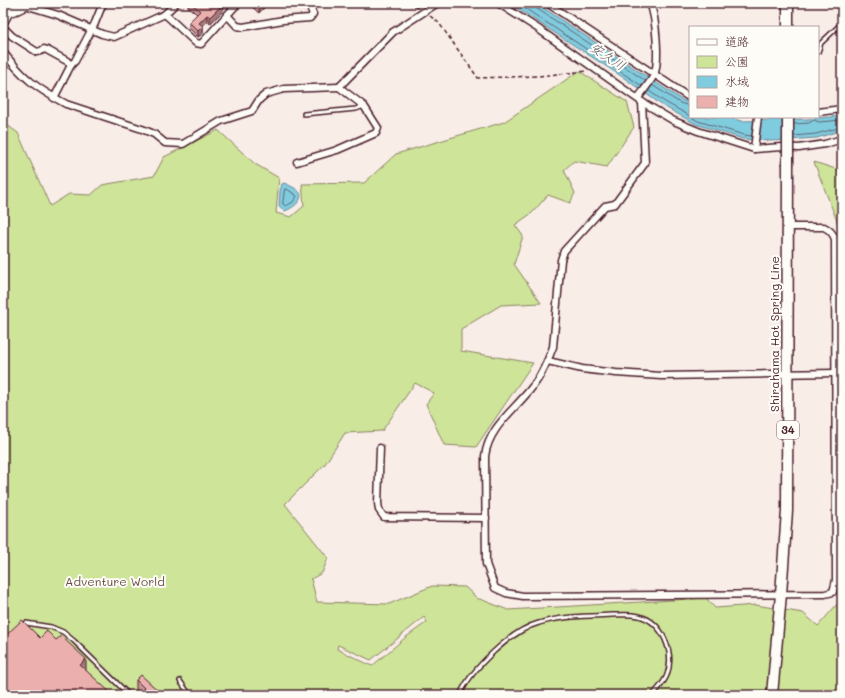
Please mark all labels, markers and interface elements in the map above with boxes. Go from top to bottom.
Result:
legend [689,26,819,118]
text: 道路 [725,33,749,49]
water label: 安久川 [587,38,629,73]
text: 公園 [725,53,749,69]
text: 水域 [725,73,749,89]
text: 建物 [725,93,749,109]
street label: Shirahama Hot Spring Line [766,256,782,412]
road number: 34 [777,421,799,439]
park label: Adventure World [65,573,165,589]

